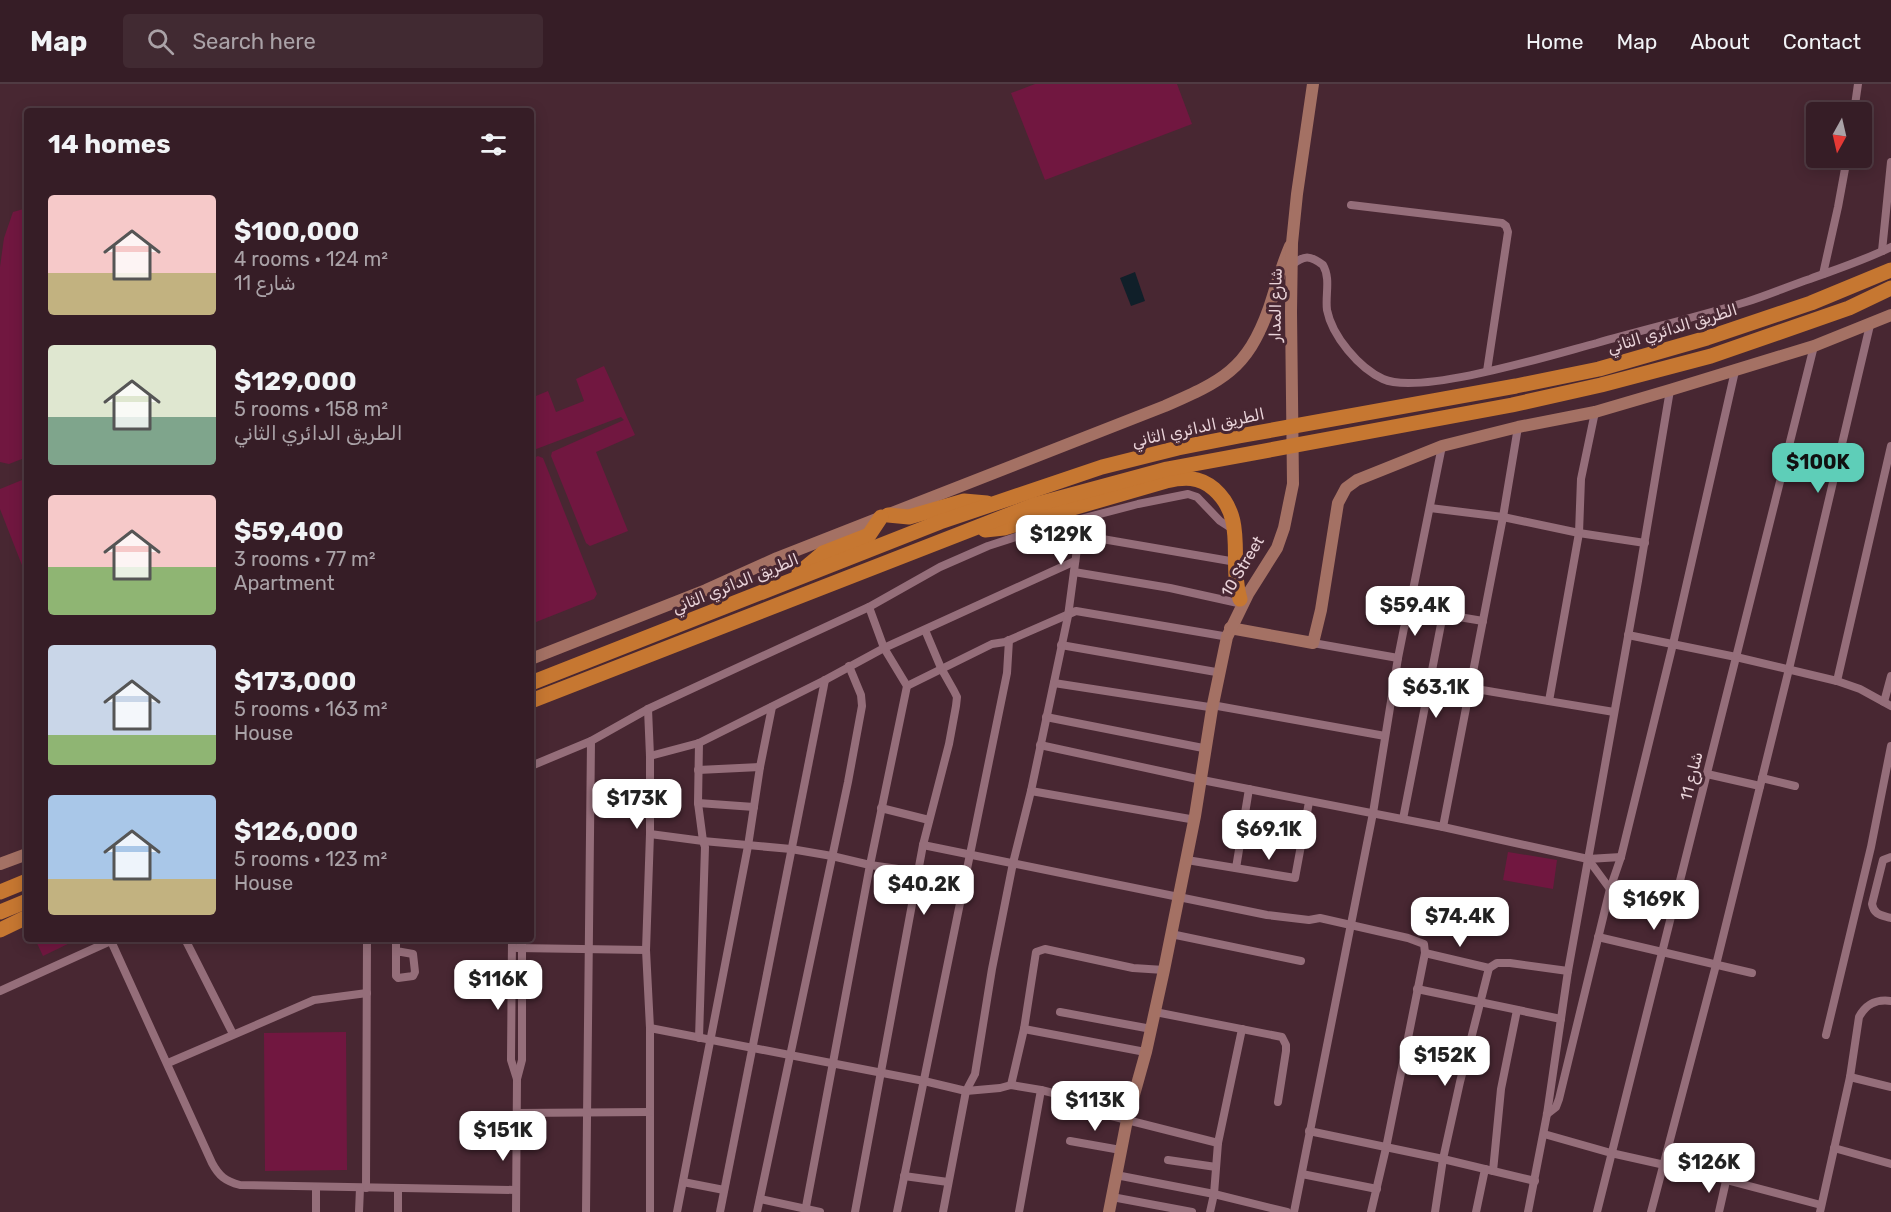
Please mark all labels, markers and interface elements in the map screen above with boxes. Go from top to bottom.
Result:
search box [123,14,543,68]
text: Map [30,25,87,58]
icon: search [144,25,177,58]
text: Search here [192,28,316,55]
text: Home [1526,29,1583,54]
text: Map [1616,29,1657,54]
text: About [1690,29,1750,54]
text: Contact [1783,29,1861,54]
north arrow [1806,102,1872,168]
map controls [1806,102,1872,168]
icon: filters [477,128,510,161]
text: 14 homes [48,129,171,160]
text: $100,000 [234,216,360,247]
icon: home [96,219,168,291]
text: 4 rooms · 124 m² [234,247,388,271]
street label: شارع المدار [1265,268,1288,343]
text: شارع 11 [234,271,296,295]
street label: الطريق الدائري الثاني [1605,300,1740,360]
text: $129,000 [234,366,357,397]
icon: home [96,369,168,441]
text: 5 rooms · 158 m² [234,397,388,421]
street label: الطريق الدائري الثاني [1130,404,1267,454]
text: الطريق الدائري الثاني [234,421,402,445]
pin: $100K [1776,443,1860,494]
text: $100K [1786,450,1850,474]
pin: $129K [1019,515,1103,566]
text: $59,400 [234,516,344,547]
icon: home [96,519,168,591]
text: $129K [1030,522,1092,546]
street label: 10 Street [1217,533,1268,600]
text: 3 rooms · 77 m² [234,547,376,571]
street label: الطريق الدائري الثاني [669,549,802,620]
text: Apartment [234,571,335,595]
pin: $59.4K [1366,586,1464,637]
text: $59.4K [1380,593,1450,617]
text: $173,000 [234,666,356,697]
pin: $63.1K [1387,668,1485,719]
icon: home [96,669,168,741]
text: $63.1K [1402,675,1470,699]
text: 5 rooms · 163 m² [234,697,388,721]
text: House [234,721,293,745]
street label: شارع 11 [1676,750,1709,803]
pin: $173K [595,779,679,830]
text: $173K [606,786,668,810]
pin: $69.1K [1220,810,1318,861]
text: $126,000 [234,816,358,847]
text: $69.1K [1236,817,1302,841]
icon: home [96,819,168,891]
text: 5 rooms · 123 m² [234,847,387,871]
pin: $40.2K [875,865,973,916]
text: House [234,871,293,895]
text: $40.2K [888,872,960,896]
pin: $169K [1612,880,1696,931]
text: $169K [1623,887,1685,911]
pin: $74.4K [1411,897,1509,948]
text: $74.4K [1425,904,1495,928]
pin: $116K [456,960,540,1011]
text: $116K [468,967,528,991]
pin: $152K [1403,1036,1487,1087]
text: $152K [1414,1043,1476,1067]
pin: $113K [1053,1081,1137,1132]
text: $113K [1065,1088,1125,1112]
pin: $151K [461,1111,545,1162]
text: $151K [473,1118,533,1142]
pin: $126K [1667,1143,1751,1194]
text: $126K [1678,1150,1740,1174]

